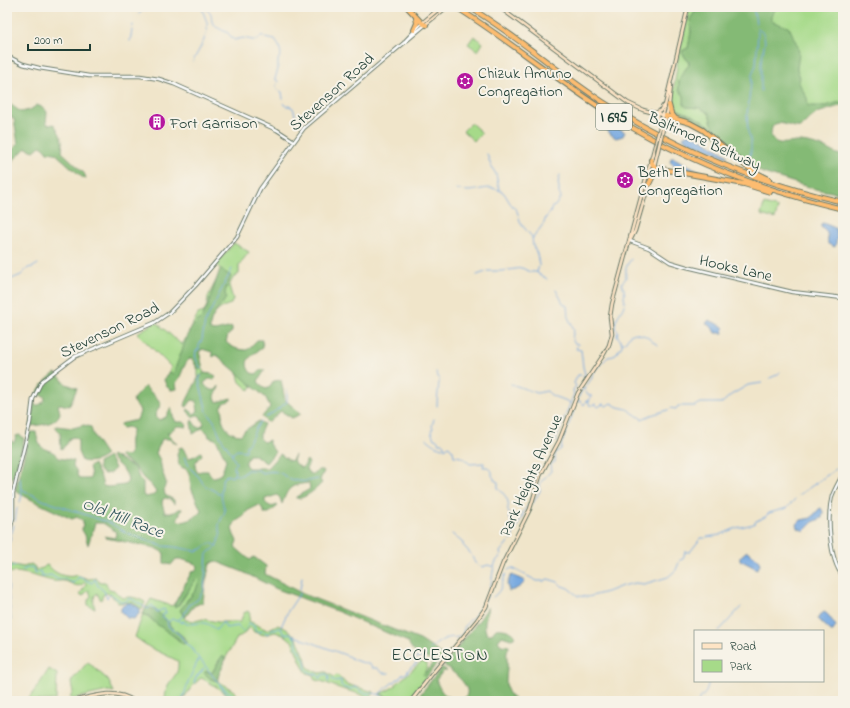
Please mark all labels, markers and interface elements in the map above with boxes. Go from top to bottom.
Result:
scale bar [28,26,90,52]
text: 200 m [34,32,63,50]
street label: Stevenson Road [284,48,380,137]
place label: Chizuk Amuno Congregation [478,62,572,104]
synagogue icon: Chizuk Amuno Congregation [455,71,475,91]
road number: I 695 [596,104,632,130]
street label: Baltimore Beltway [643,106,765,177]
building icon: Fort Garrison [147,112,167,132]
place label: Fort Garrison [169,112,258,136]
place label: Beth El Congregation [637,161,723,203]
synagogue icon: Beth El Congregation [615,170,635,190]
street label: Hooks Lane [697,249,775,289]
street label: Stevenson Road [56,296,164,365]
street label: Park Heights Avenue [494,410,570,541]
water label: Old Mill Race [78,492,168,546]
legend [694,630,824,682]
text: Road [730,638,756,656]
district label: ECCLESTON [391,643,489,668]
text: Park [730,658,752,676]

